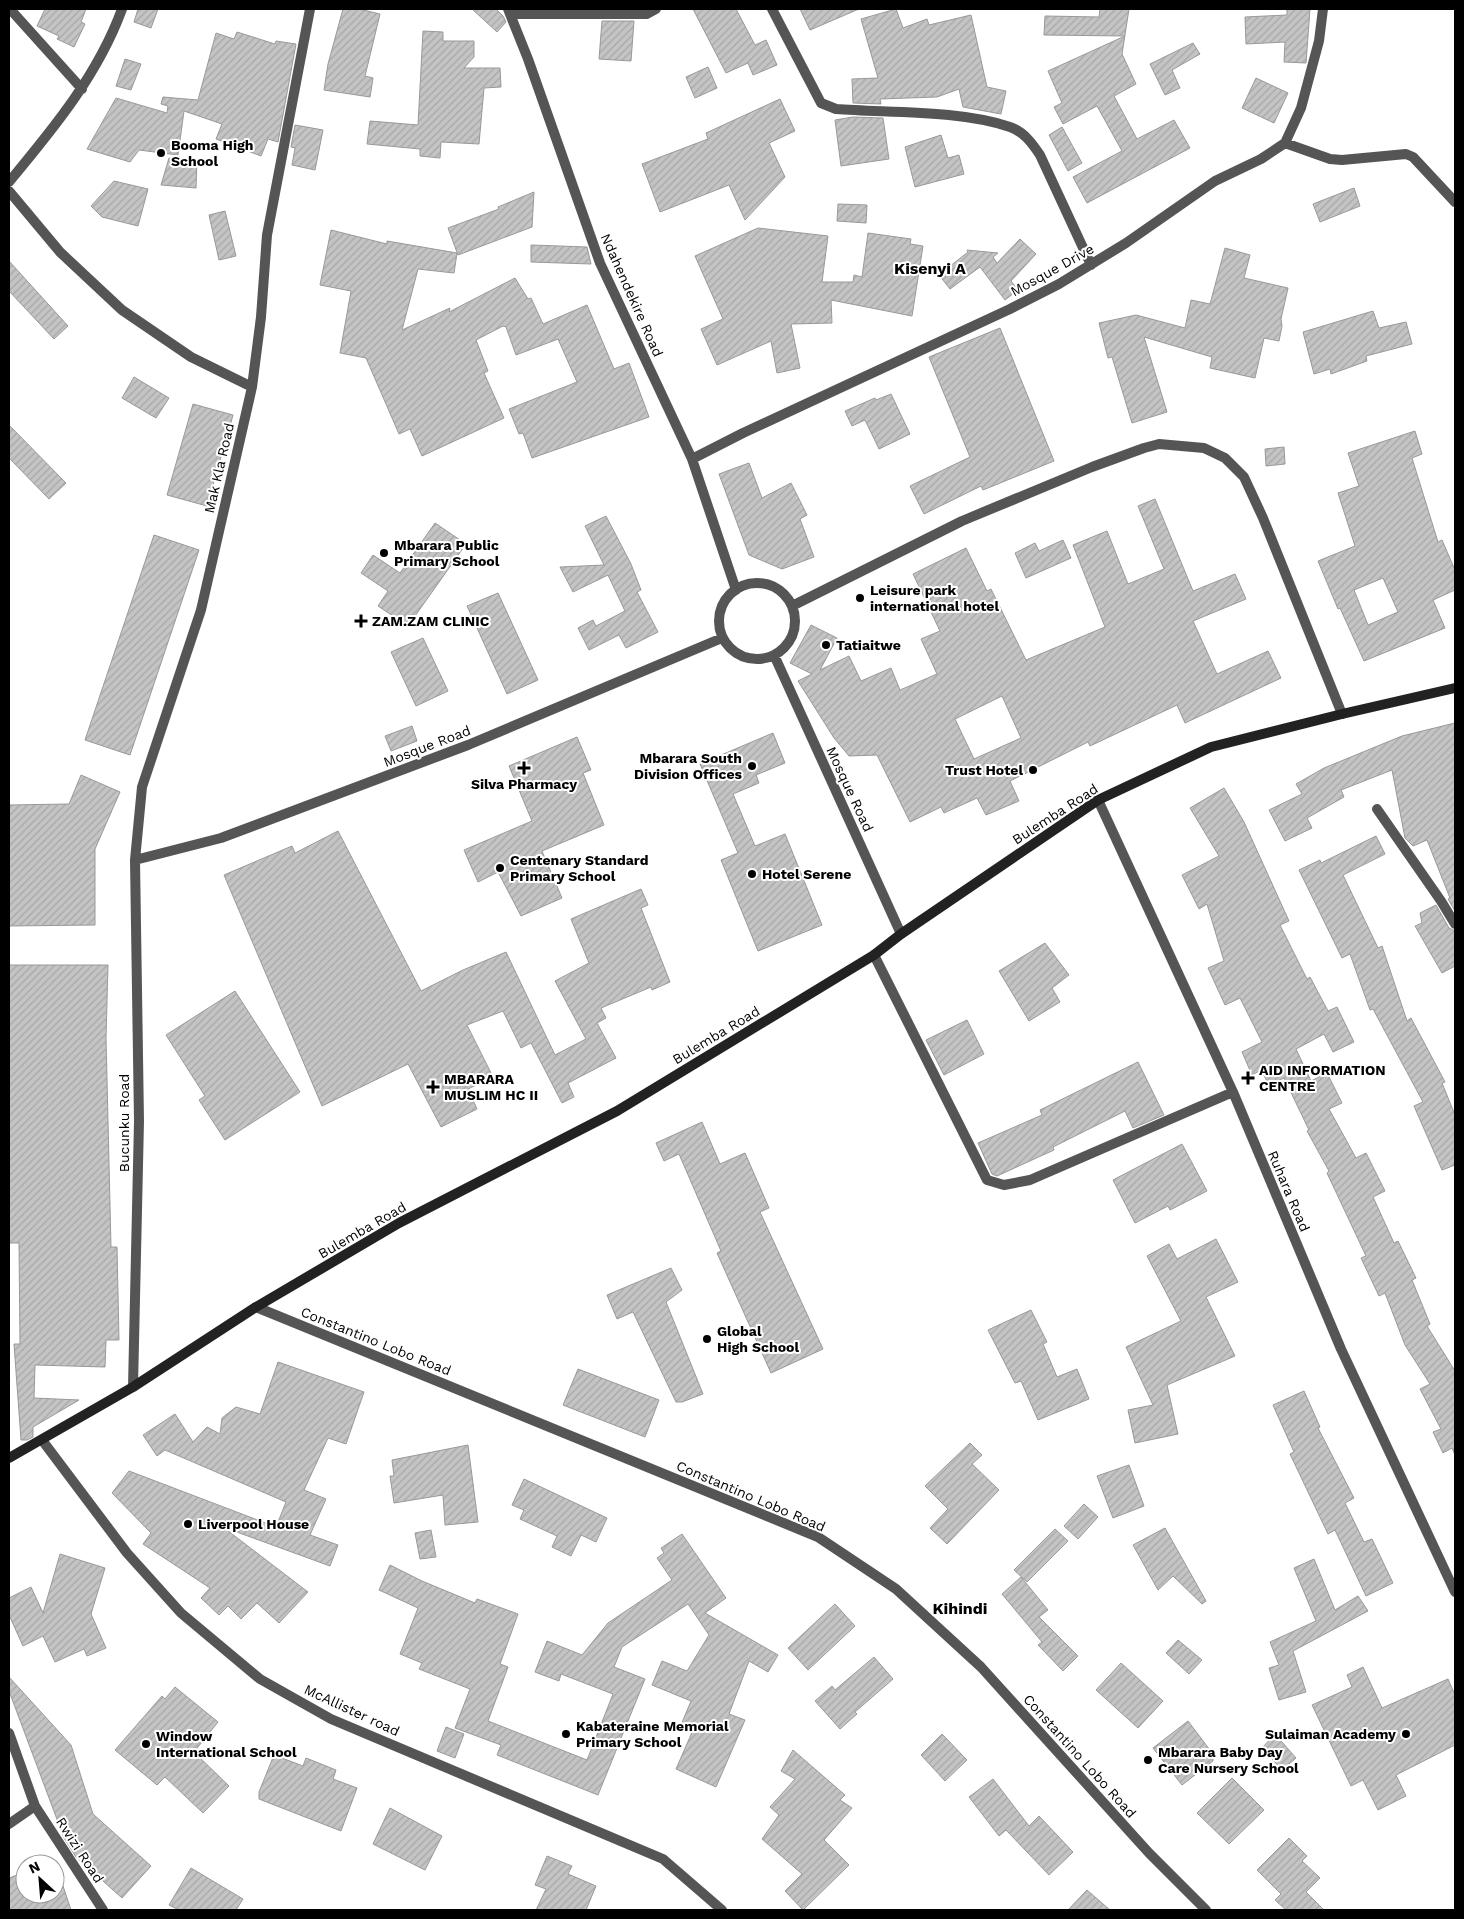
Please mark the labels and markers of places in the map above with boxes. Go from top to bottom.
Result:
place label: Booma High School [171,137,254,169]
marker: Booma High School [155,147,167,159]
place label: Mbarara Public Primary School [394,537,500,569]
marker: Mbarara Public Primary School [378,547,390,559]
place label: Leisure park international hotel [870,582,999,614]
marker: Leisure park international hotel [854,592,866,604]
place label: ZAM.ZAM CLINIC [372,613,490,629]
marker: ZAM.ZAM CLINIC [354,614,368,628]
place label: Tatiaitwe [836,637,901,653]
marker: Tatiaitwe [820,639,832,651]
place label: Mbarara South Division Offices [634,750,743,782]
marker: Mbarara South Division Offices [746,760,758,772]
marker: Silva Pharmacy [518,762,530,774]
place label: Trust Hotel [945,762,1023,778]
marker: Trust Hotel [1027,764,1039,776]
place label: Silva Pharmacy [471,776,577,792]
place label: Centenary Standard Primary School [510,852,649,884]
marker: Centenary Standard Primary School [494,862,506,874]
place label: Hotel Serene [762,866,851,882]
marker: Hotel Serene [746,868,758,880]
place label: AID INFORMATION CENTRE [1259,1062,1386,1094]
place label: MBARARA MUSLIM HC II [444,1071,538,1103]
marker: AID INFORMATION CENTRE [1241,1071,1255,1085]
marker: MBARARA MUSLIM HC II [426,1080,440,1094]
place label: Global High School [717,1323,799,1355]
marker: Global High School [701,1333,713,1345]
place label: Liverpool House [198,1516,309,1532]
marker: Liverpool House [182,1518,194,1530]
place label: Kabateraine Memorial Primary School [576,1718,729,1750]
place label: Sulaiman Academy [1265,1726,1396,1742]
place label: Window International School [156,1728,297,1760]
marker: Kabateraine Memorial Primary School [560,1728,572,1740]
marker: Sulaiman Academy [1400,1728,1412,1740]
marker: Window International School [140,1738,152,1750]
place label: Mbarara Baby Day Care Nursery School [1158,1744,1299,1776]
marker: Mbarara Baby Day Care Nursery School [1142,1754,1154,1766]

